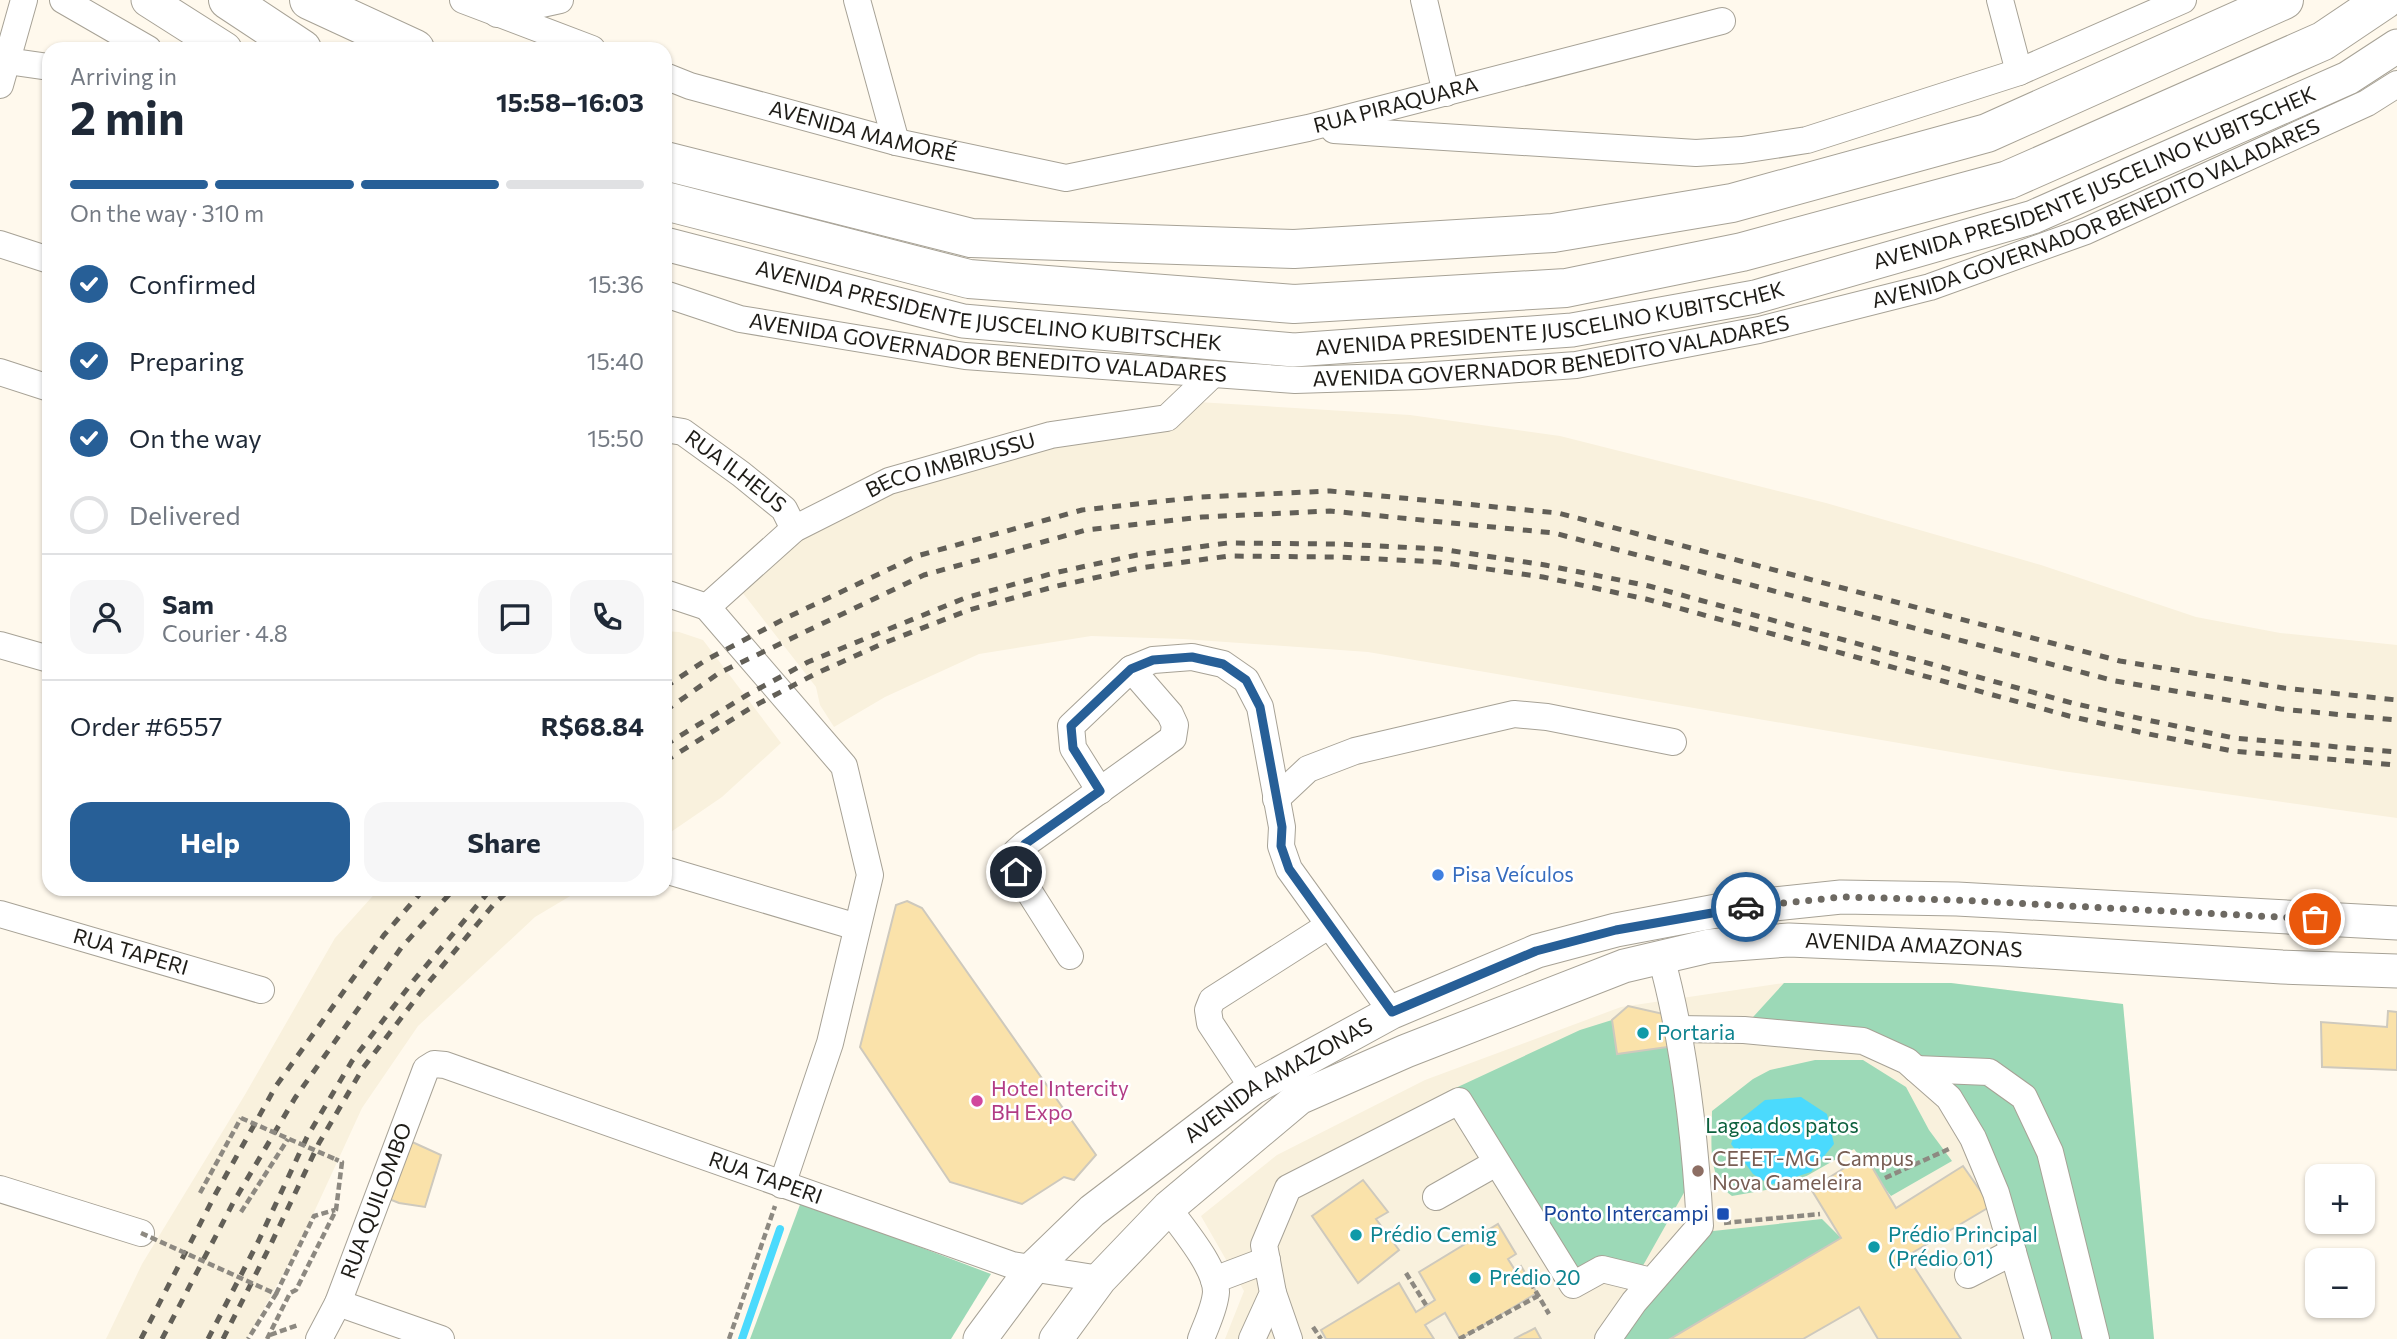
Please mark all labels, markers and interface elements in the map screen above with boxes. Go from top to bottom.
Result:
text: Arriving in [70,62,177,90]
street label: RUA PIRAQUARA [1311,71,1480,137]
street label: AVENIDA PRESIDENTE JUSCELINO KUBITSCHEK [1870,80,2319,273]
text: 15:58–16:03 [496,86,644,117]
text: 2 min [70,88,185,144]
street label: AVENIDA MAMORÉ [767,94,960,166]
street label: AVENIDA GOVERNADOR BENEDITO VALADARES [1869,112,2323,312]
text: On the way · 310 m [70,199,264,227]
street label: AVENIDA PRESIDENTE JUSCELINO KUBITSCHEK [753,254,1223,355]
icon: check [70,265,108,303]
text: Confirmed [129,268,256,299]
text: 15:36 [588,270,644,298]
street label: AVENIDA PRESIDENTE JUSCELINO KUBITSCHEK [1314,275,1787,359]
street label: AVENIDA GOVERNADOR BENEDITO VALADARES [748,307,1228,386]
street label: AVENIDA GOVERNADOR BENEDITO VALADARES [1312,309,1792,390]
icon: check [70,342,108,380]
text: Preparing [129,345,244,376]
text: 15:40 [587,347,644,375]
icon: check [70,419,108,457]
text: On the way [129,422,262,453]
text: 15:50 [587,424,644,452]
street label: RUA ILHEUS [681,424,792,517]
street label: BECO IMBIRUSSU [861,426,1038,502]
text: Delivered [129,499,240,530]
button: person [70,580,144,654]
button: chat [478,580,552,654]
button: phone [570,580,644,654]
text: Sam [162,588,214,619]
text: Courier · 4.8 [162,619,288,647]
text: Order #6557 [70,710,222,741]
text: R$68.84 [541,710,644,741]
button: Help [70,802,350,882]
button: Share [364,802,644,882]
pin [986,842,1046,902]
icon: home [997,853,1035,891]
place label: Pisa Veículos [1452,861,1574,886]
marker: Pisa Veículos [1430,867,1446,883]
courier [1711,872,1781,942]
icon: car [1727,888,1765,926]
pin [2285,889,2345,949]
icon: bag [2296,900,2334,938]
street label: RUA TAPERI [71,922,191,979]
street label: AVENIDA AMAZONAS [1804,927,2023,961]
street label: AVENIDA AMAZONAS [1178,1011,1376,1147]
place label: Portaria [1657,1019,1735,1044]
marker: Portaria [1635,1025,1651,1041]
place label: Hotel Intercity BH Expo [991,1075,1129,1124]
marker: Hotel Intercity BH Expo [969,1093,985,1109]
park label: Lagoa dos patos [1705,1112,1859,1137]
street label: RUA QUILOMBO [334,1119,416,1282]
street label: RUA TAPERI [706,1145,826,1208]
place label: CEFET-MG - Campus Nova Gameleira [1712,1145,1914,1194]
marker: CEFET-MG - Campus Nova Gameleira [1690,1163,1706,1179]
map controls [2305,1164,2375,1318]
button: + [2305,1164,2375,1234]
place label: Ponto Intercampi [1544,1200,1709,1225]
marker: Ponto Intercampi [1715,1206,1731,1222]
place label: Prédio Cemig [1370,1221,1497,1246]
place label: Prédio Principal (Prédio 01) [1888,1221,2038,1270]
marker: Prédio Cemig [1348,1227,1364,1243]
marker: Prédio Principal (Prédio 01) [1866,1239,1882,1255]
button: − [2305,1248,2375,1318]
place label: Prédio 20 [1489,1264,1581,1289]
marker: Prédio 20 [1467,1270,1483,1286]

